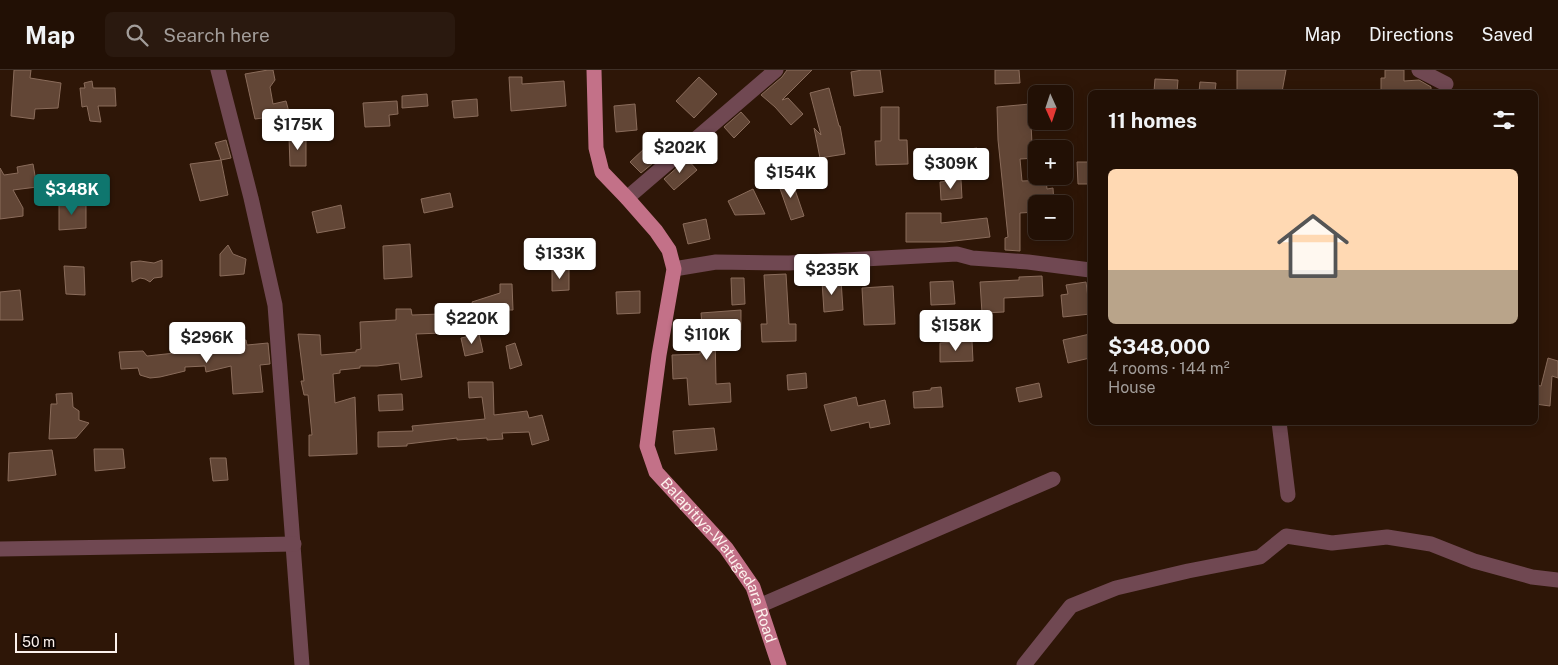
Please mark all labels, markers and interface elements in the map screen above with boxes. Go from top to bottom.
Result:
search box [105,12,455,57]
text: Map [25,21,75,49]
icon: search [123,21,151,49]
text: Search here [163,24,270,46]
text: Map [1304,24,1341,45]
text: Directions [1369,24,1454,45]
text: Saved [1482,24,1533,45]
north arrow [1028,85,1072,130]
map controls [1028,85,1073,240]
icon: filters [1490,106,1518,134]
pin: $175K [263,108,333,151]
text: 11 homes [1108,108,1197,133]
text: $175K [273,115,323,134]
pin: $202K [645,132,715,174]
text: $202K [654,138,707,157]
button: + [1028,140,1073,185]
pin: $309K [916,148,986,190]
text: $309K [924,154,978,173]
pin: $154K [756,156,826,199]
text: $154K [766,163,816,182]
pin: $348K [37,174,107,216]
text: $348K [45,180,99,199]
button: − [1028,195,1073,240]
icon: home [1268,201,1358,291]
pin: $133K [525,238,595,280]
text: $133K [535,244,585,263]
pin: $235K [797,254,867,296]
text: $235K [805,260,859,279]
pin: $220K [437,302,507,345]
text: $220K [446,309,499,328]
pin: $158K [921,310,991,352]
text: $158K [931,316,981,335]
pin: $110K [672,318,742,361]
pin: $296K [172,322,242,364]
text: $110K [684,325,730,344]
text: $296K [180,328,234,347]
text: $348,000 [1108,334,1210,359]
text: 4 rooms · 144 m² [1108,359,1230,378]
text: House [1108,378,1156,397]
street label: Balapitiya-Watugedara Road [658,474,780,645]
scale bar [15,630,118,653]
text: 50 m [22,634,55,650]

